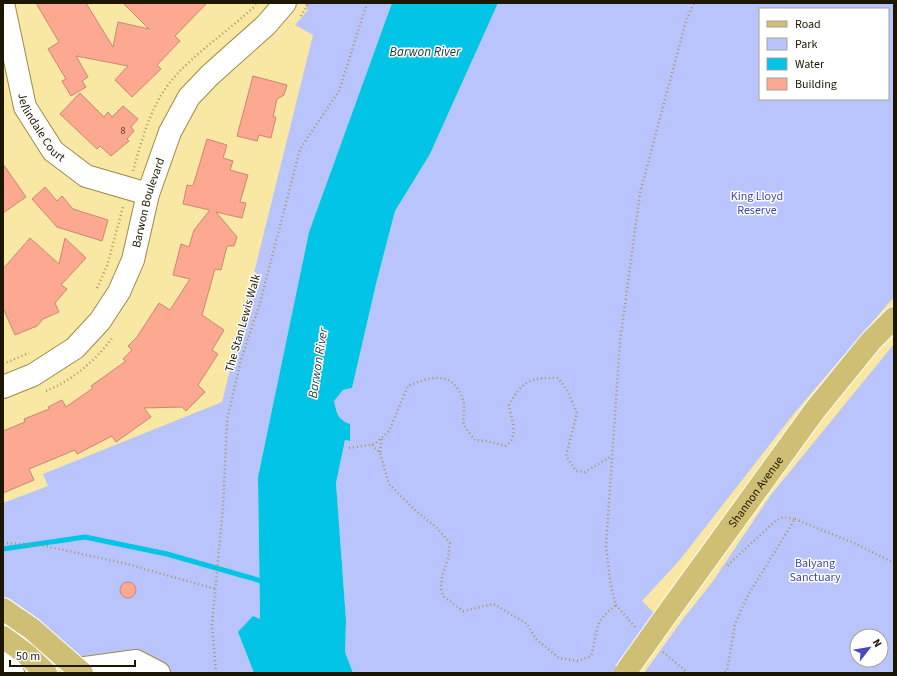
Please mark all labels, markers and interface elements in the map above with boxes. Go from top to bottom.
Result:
legend [759,8,889,100]
text: Road [795,16,821,33]
text: Park [795,36,817,53]
water label: Barwon River [390,43,461,61]
text: Water [795,56,825,73]
text: Building [795,76,837,93]
street label: Jellindale Court [14,91,69,166]
house number: 8 [121,124,126,138]
street label: Barwon Boulevard [128,155,169,249]
park label: King Lloyd Reserve [731,188,783,219]
street label: The Stan Lewis Walk [221,272,265,374]
water label: Barwon River [304,326,333,399]
street label: Shannon Avenue [724,452,787,531]
park label: Balyang Sanctuary [789,555,841,586]
north arrow [849,628,889,668]
text: N [869,636,885,650]
scale bar [10,642,135,668]
text: 50 m [16,648,40,665]

